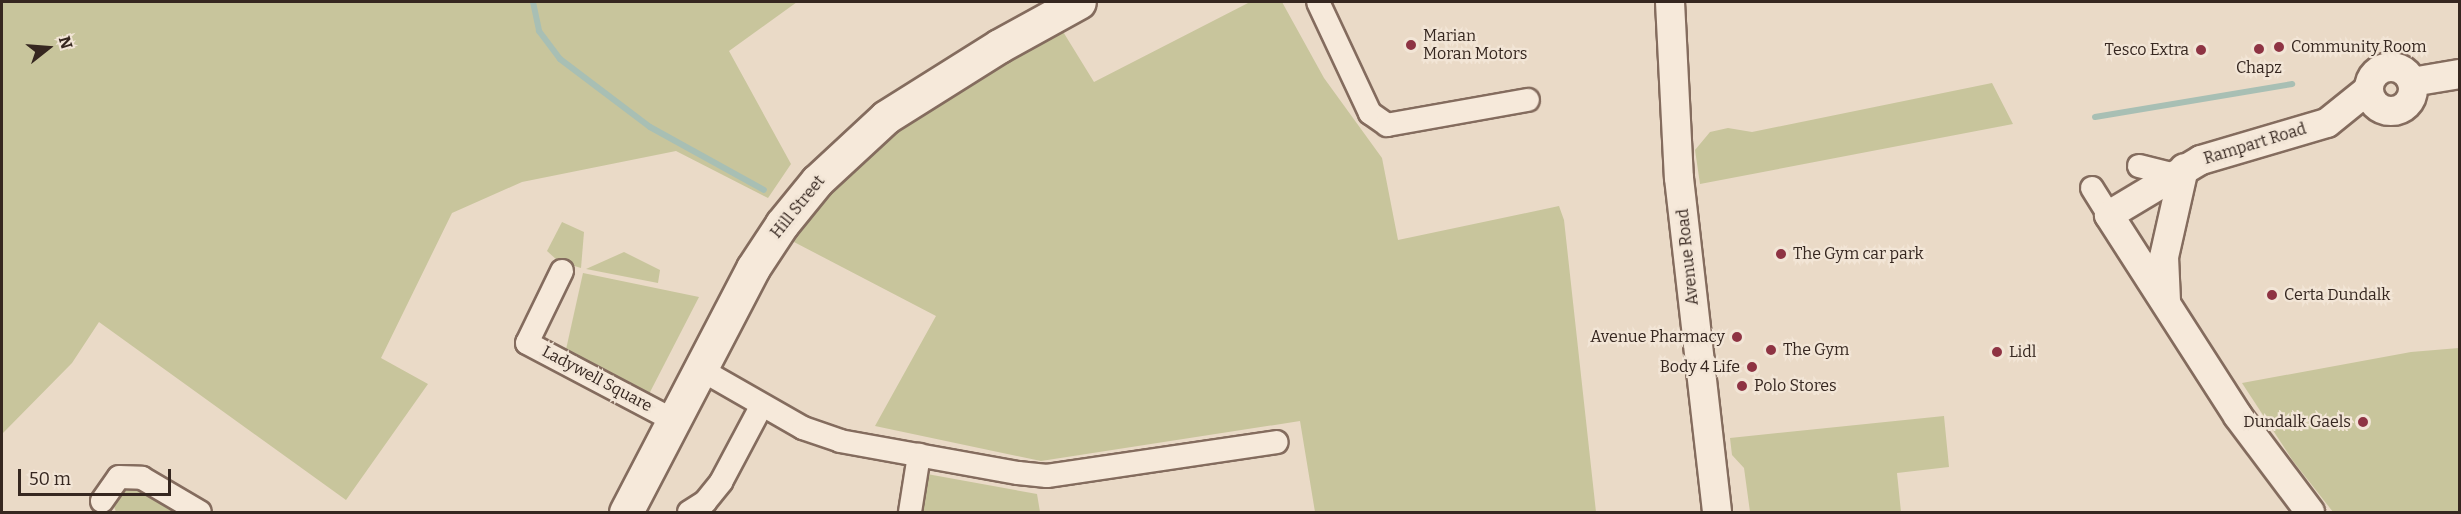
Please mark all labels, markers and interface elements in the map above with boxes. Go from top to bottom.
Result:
north arrow [18,18,78,78]
place label: Marian Moran Motors [1423,26,1527,64]
text: N [55,34,77,51]
place label: Community Room [2291,37,2427,57]
marker: Marian Moran Motors [1404,38,1418,52]
place label: Tesco Extra [2105,40,2189,60]
marker: Community Room [2272,40,2286,54]
marker: Chapz [2252,42,2266,56]
marker: Tesco Extra [2194,43,2208,57]
place label: Chapz [2236,58,2282,78]
street label: Rampart Road [2201,119,2309,169]
street label: Hill Street [767,172,829,242]
street label: Avenue Road [1673,208,1703,306]
place label: The Gym car park [1793,244,1924,264]
marker: The Gym car park [1774,247,1788,261]
place label: Certa Dundalk [2284,285,2390,305]
marker: Certa Dundalk [2265,288,2279,302]
place label: Avenue Pharmacy [1590,327,1725,347]
marker: Avenue Pharmacy [1730,330,1744,344]
place label: The Gym [1783,340,1849,360]
street label: Ladywell Square [539,342,655,416]
place label: Lidl [2009,342,2036,362]
marker: The Gym [1764,343,1778,357]
marker: Lidl [1990,345,2004,359]
place label: Body 4 Life [1660,357,1740,377]
marker: Body 4 Life [1745,360,1759,374]
place label: Polo Stores [1754,376,1837,396]
marker: Polo Stores [1735,379,1749,393]
place label: Dundalk Gaels [2243,412,2351,432]
marker: Dundalk Gaels [2356,415,2370,429]
scale bar [21,457,174,495]
text: 50 m [29,468,71,490]

